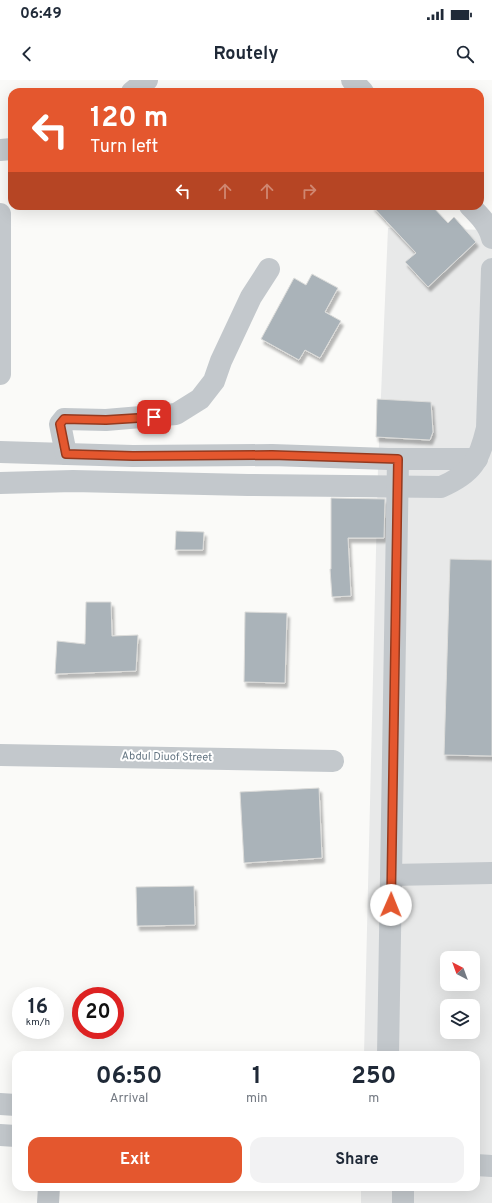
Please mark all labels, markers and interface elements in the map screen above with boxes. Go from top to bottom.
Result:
text: 06:49 [20,5,62,24]
icon: back [16,43,38,65]
text: Routely [213,43,279,66]
icon: search [454,43,476,65]
text: 120 m [90,101,168,137]
icon: left [24,104,76,156]
text: Turn left [90,136,158,159]
icon: left [172,180,194,202]
icon: ahead [214,180,236,202]
icon: ahead [256,180,278,202]
icon: right [298,180,320,202]
pin [137,400,171,434]
icon: arrive [143,406,165,428]
street label: Abdul Diuof Street [122,749,212,765]
position arrow [370,884,412,926]
north arrow [440,951,480,991]
map controls [440,951,480,1039]
speed limit sign: 20 [72,987,124,1039]
text: 16 [28,995,48,1021]
button: layers [440,999,480,1039]
text: km/h [26,1016,50,1029]
text: 06:50 [96,1062,162,1092]
text: 1 [252,1062,262,1092]
text: 250 [351,1062,396,1092]
text: Arrival [110,1091,148,1107]
text: min [246,1091,268,1107]
text: m [368,1091,379,1107]
button: Exit [28,1137,242,1183]
button: Share [250,1137,464,1183]

